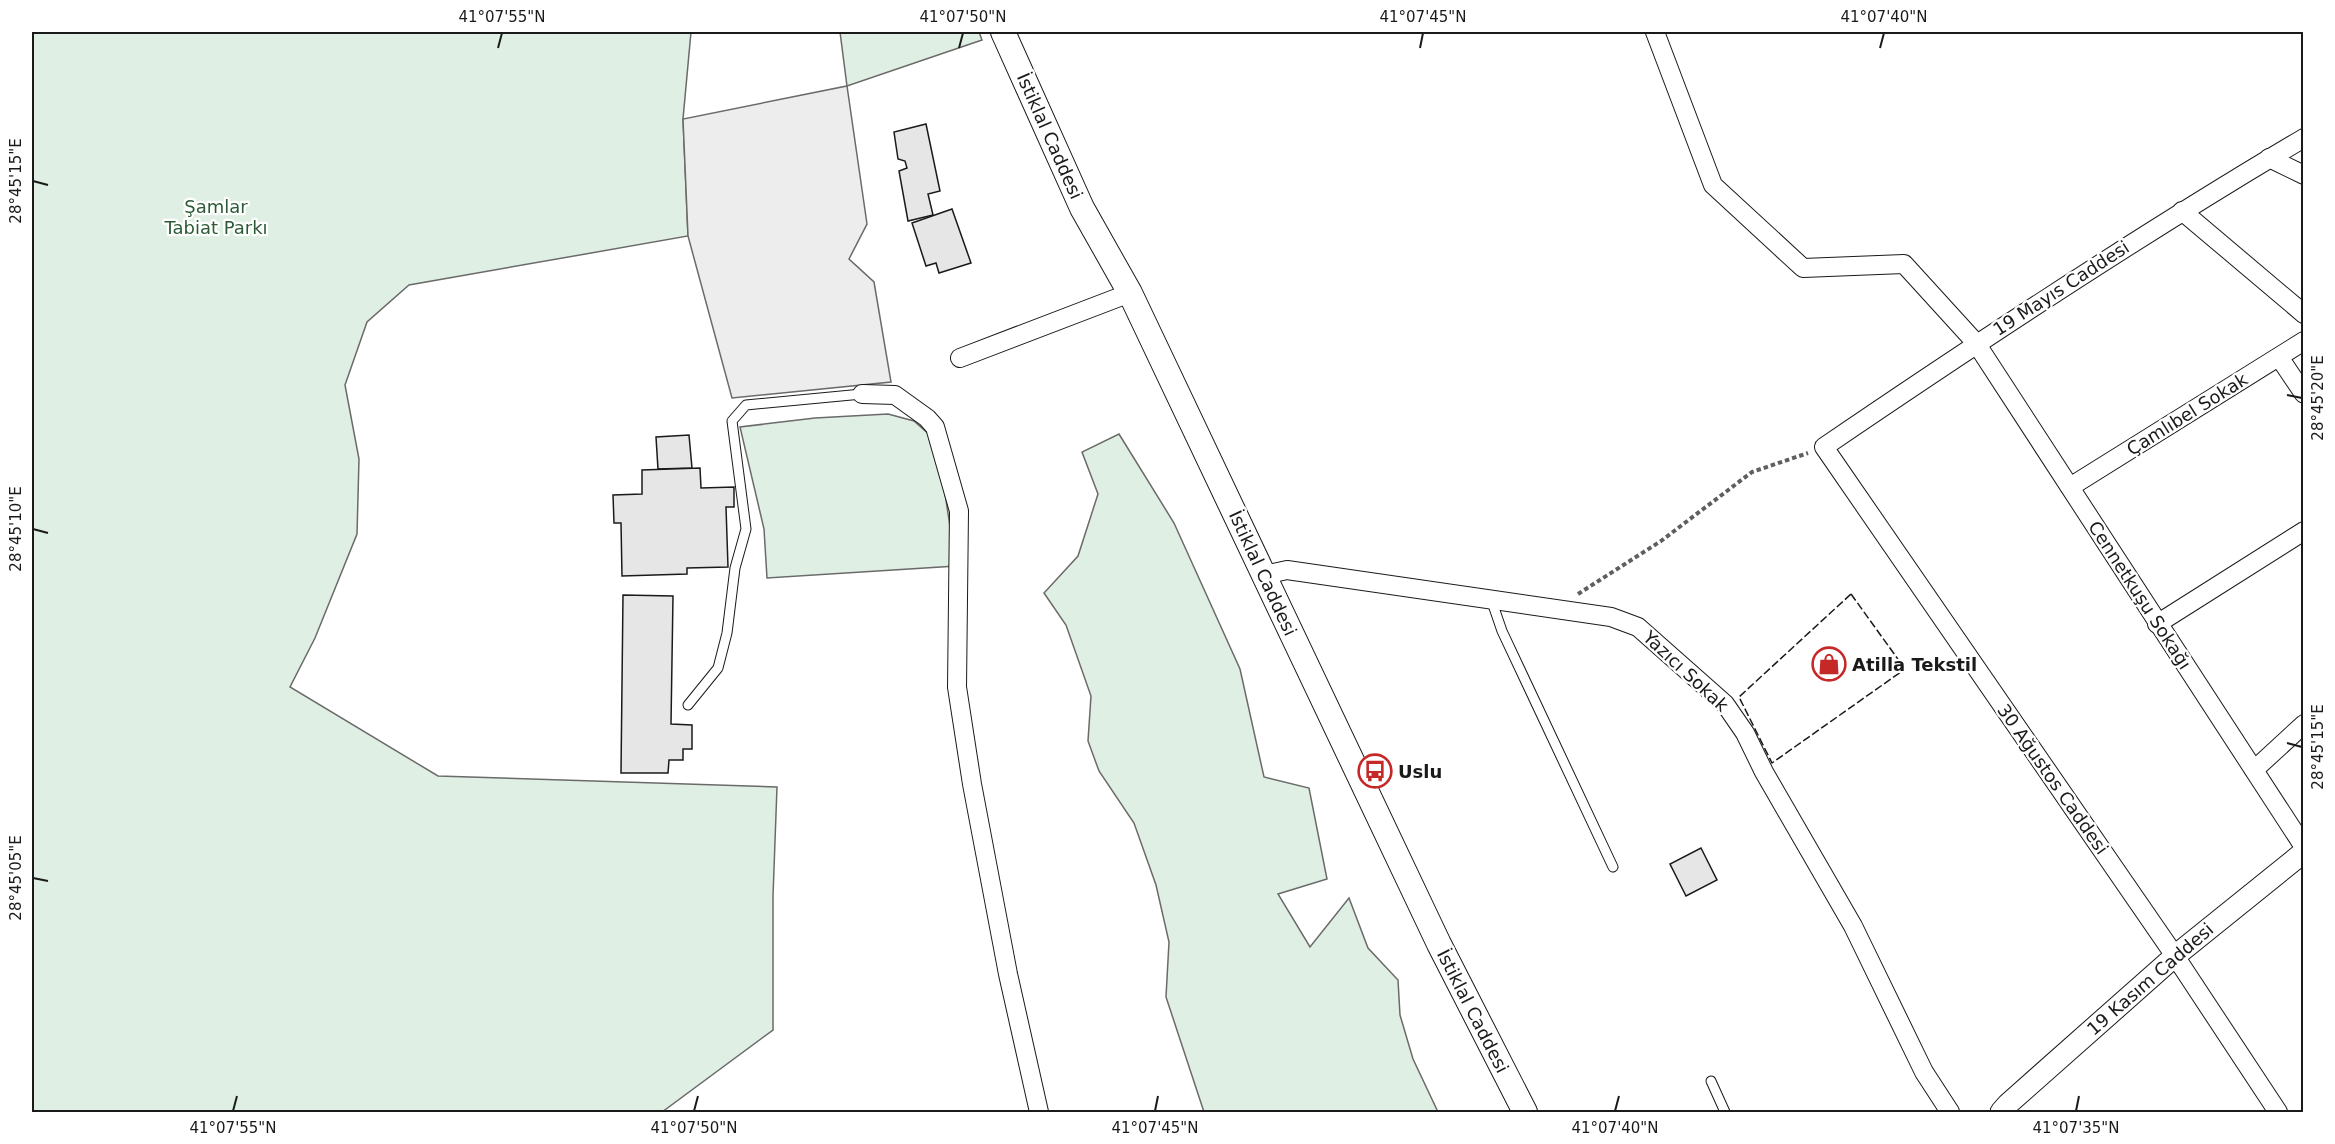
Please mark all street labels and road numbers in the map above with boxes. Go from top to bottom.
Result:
street label: İstiklal Caddesi [1013,70,1087,202]
street label: 19 Mayıs Caddesi [1989,236,2133,340]
street label: Çamlıbel Sokak [2123,368,2252,460]
street label: İstiklal Caddesi [1225,507,1301,639]
street label: Cennetkuşu Sokağı [2084,517,2196,673]
street label: Yazıcı Sokak [1638,626,1733,716]
street label: 30 Ağustos Caddesi [1993,700,2113,858]
street label: 19 Kasım Caddesi [2082,918,2218,1040]
street label: İstiklal Caddesi [1433,946,1513,1076]

